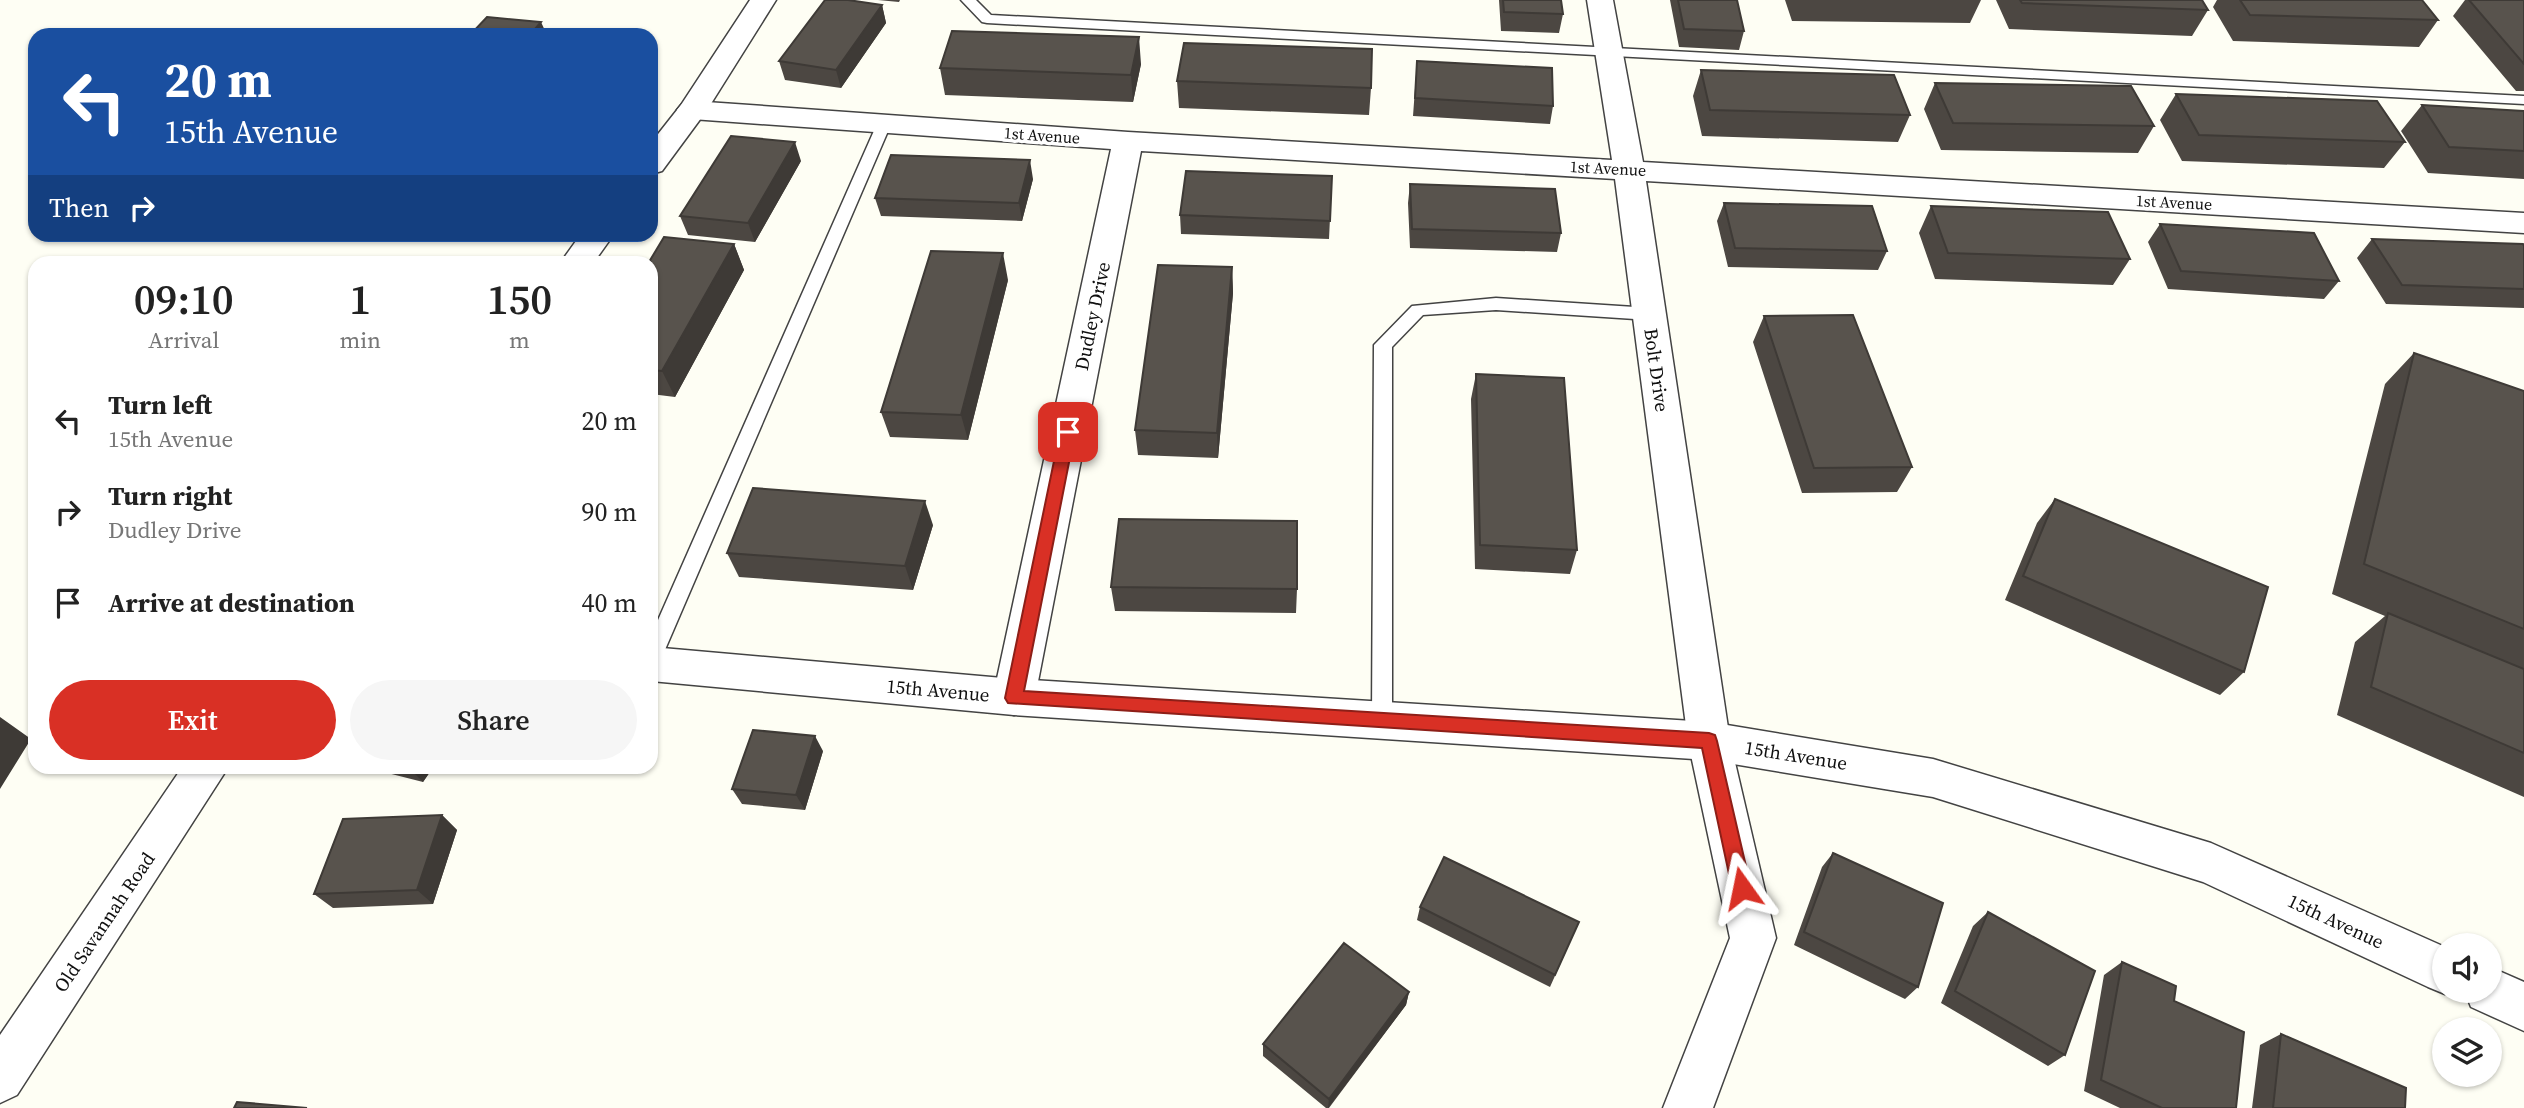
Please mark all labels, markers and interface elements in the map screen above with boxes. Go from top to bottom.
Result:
text: 20 m [164,46,272,113]
icon: left [49,56,140,147]
text: 15th Avenue [164,110,338,154]
street label: 1st Avenue [1003,121,1081,149]
street label: 1st Avenue [1569,155,1647,181]
icon: right [123,189,161,227]
street label: 1st Avenue [2135,189,2213,215]
text: Then [49,190,109,226]
street label: Dudley Drive [1068,259,1116,373]
text: 09:10 [134,270,234,328]
text: 1 [349,270,371,328]
text: 150 [487,270,552,328]
text: Arrival [148,324,219,356]
text: min [339,324,381,356]
text: m [509,324,530,356]
street label: Bolt Drive [1638,326,1676,414]
text: Turn left [108,387,212,423]
icon: left [49,402,87,440]
pin [1038,402,1098,462]
text: 20 m [582,403,637,439]
icon: arrive [1049,413,1087,451]
text: 15th Avenue [108,423,233,455]
text: Turn right [108,478,232,514]
icon: right [49,493,87,531]
text: 90 m [582,494,637,530]
text: Dudley Drive [108,514,242,546]
icon: arrive [49,584,87,622]
text: Arrive at destination [108,585,355,621]
text: 40 m [582,585,637,621]
street label: 15th Avenue [885,673,991,707]
button: Exit [49,680,336,760]
button: Share [350,680,637,760]
street label: 15th Avenue [1743,734,1849,776]
street label: Old Savannah Road [47,847,161,997]
position arrow [1705,851,1779,925]
street label: 15th Avenue [2284,887,2388,955]
map controls [2432,933,2502,1087]
button: sound [2432,933,2502,1003]
button: layers [2432,1017,2502,1087]

